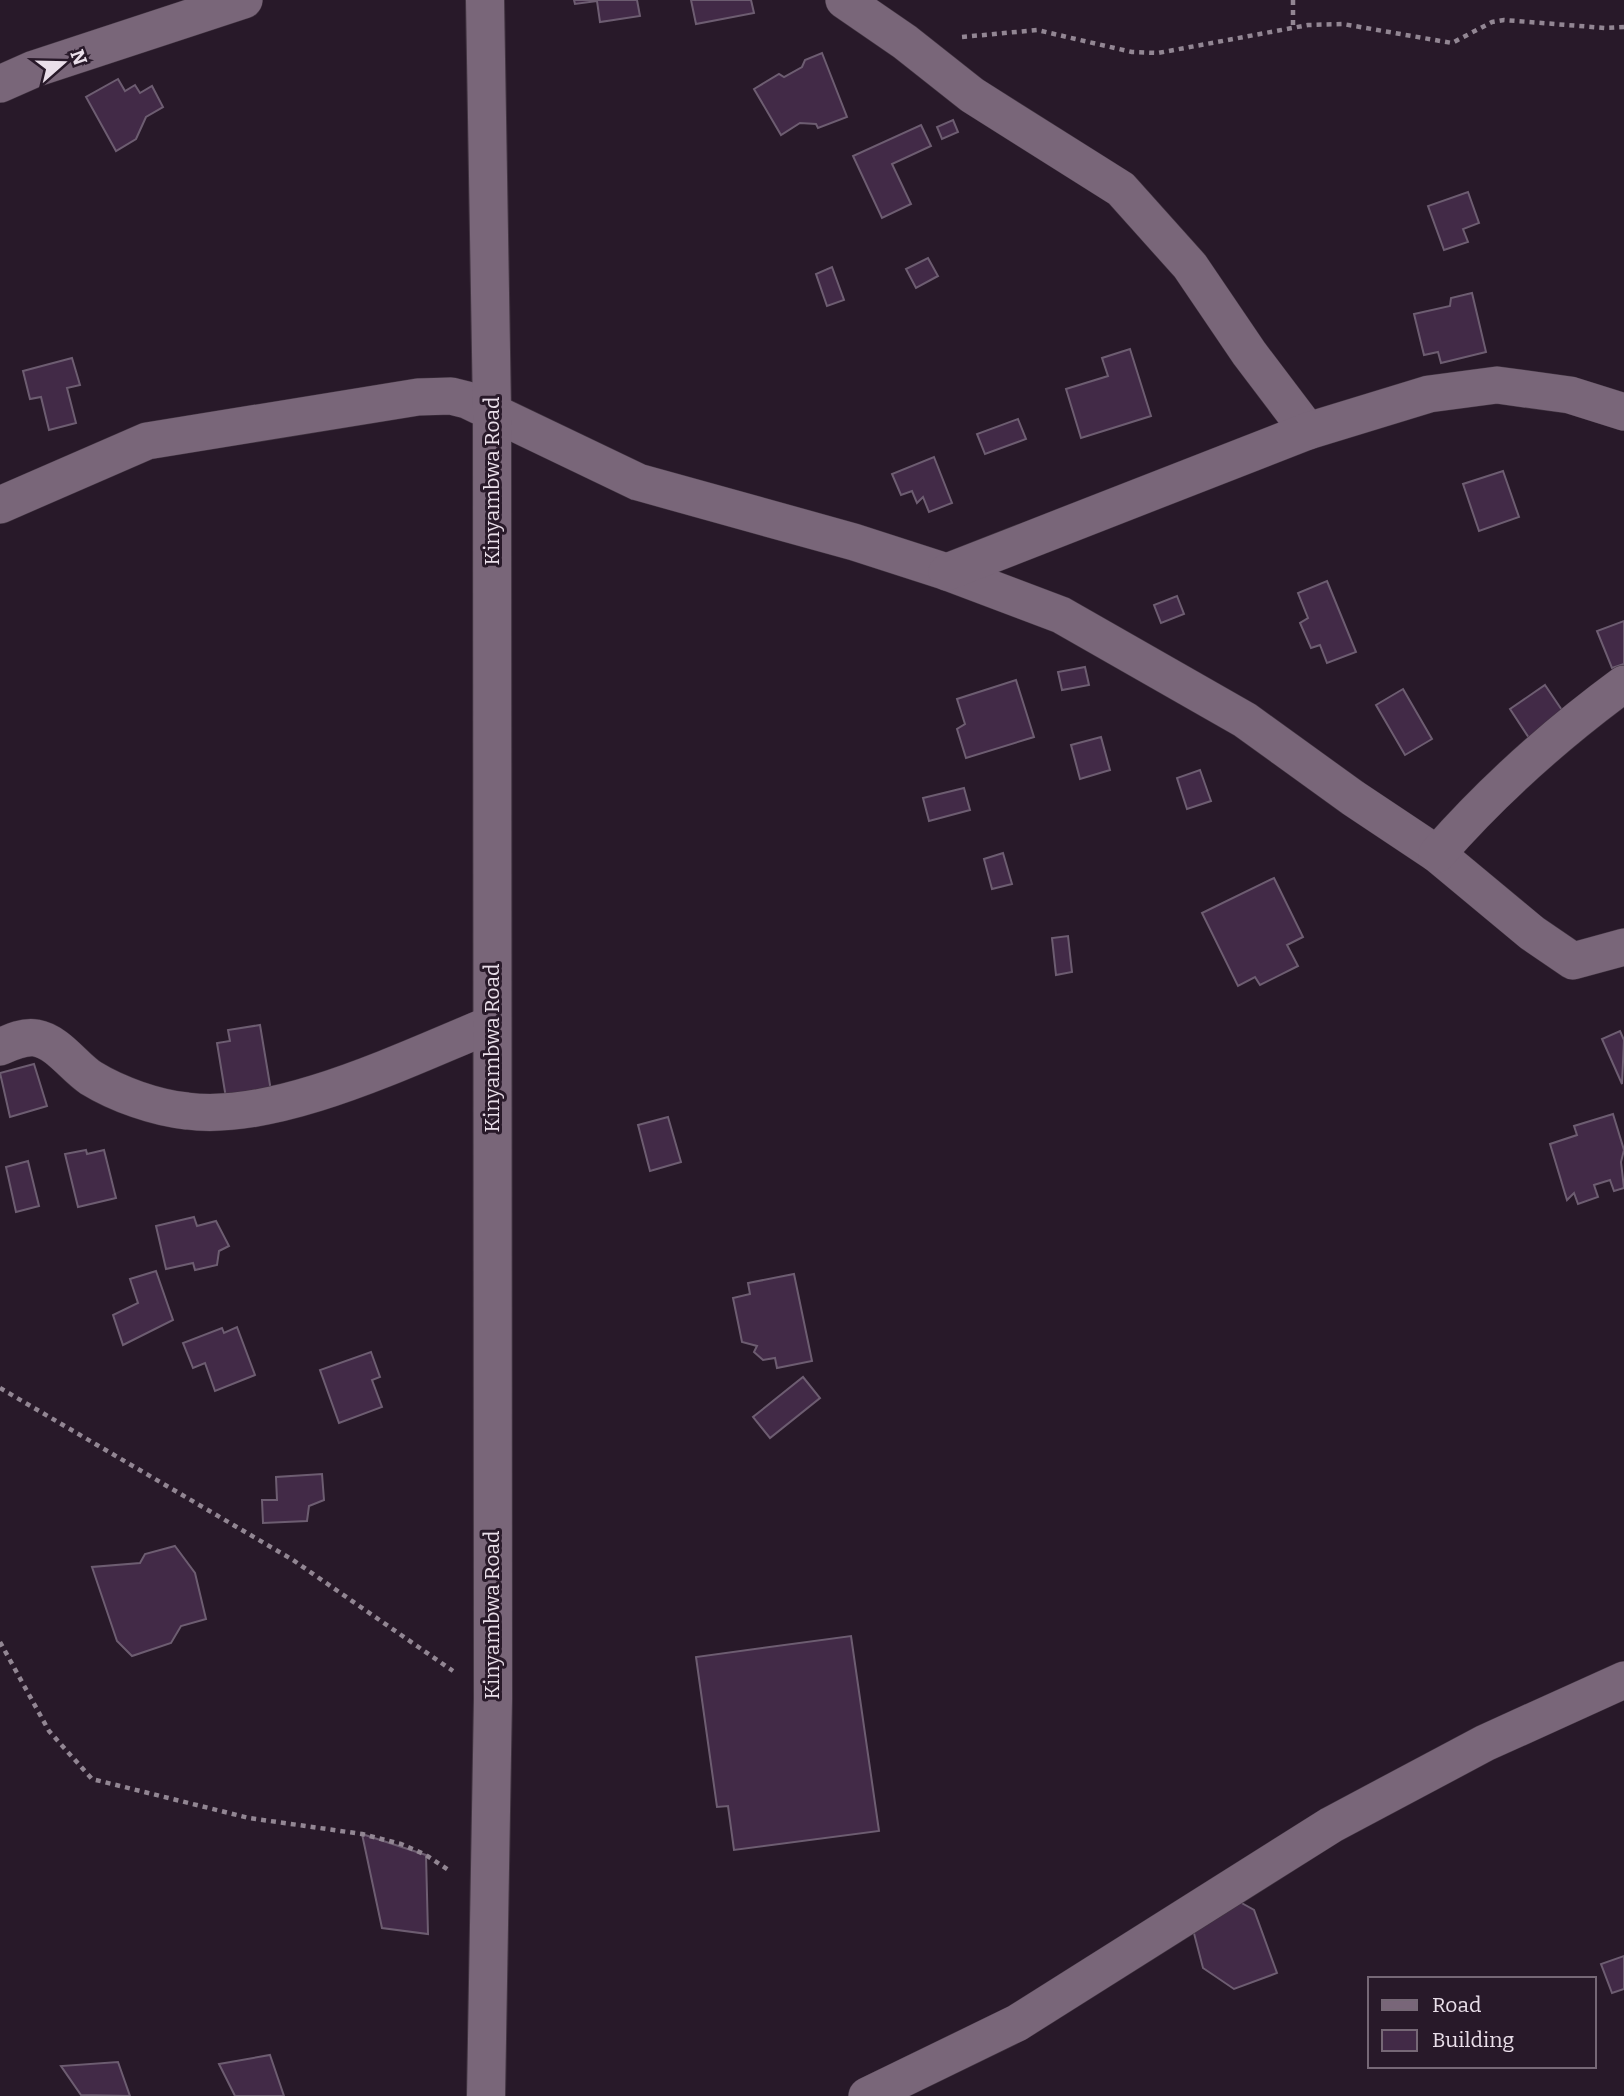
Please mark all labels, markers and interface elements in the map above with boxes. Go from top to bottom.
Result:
north arrow [28,28,98,98]
text: N [65,47,92,68]
street label: Kinyambwa Road [479,397,505,565]
street label: Kinyambwa Road [479,964,505,1132]
street label: Kinyambwa Road [479,1531,505,1699]
legend [1368,1977,1596,2068]
text: Road [1432,1992,1481,2018]
text: Building [1432,2027,1515,2053]

